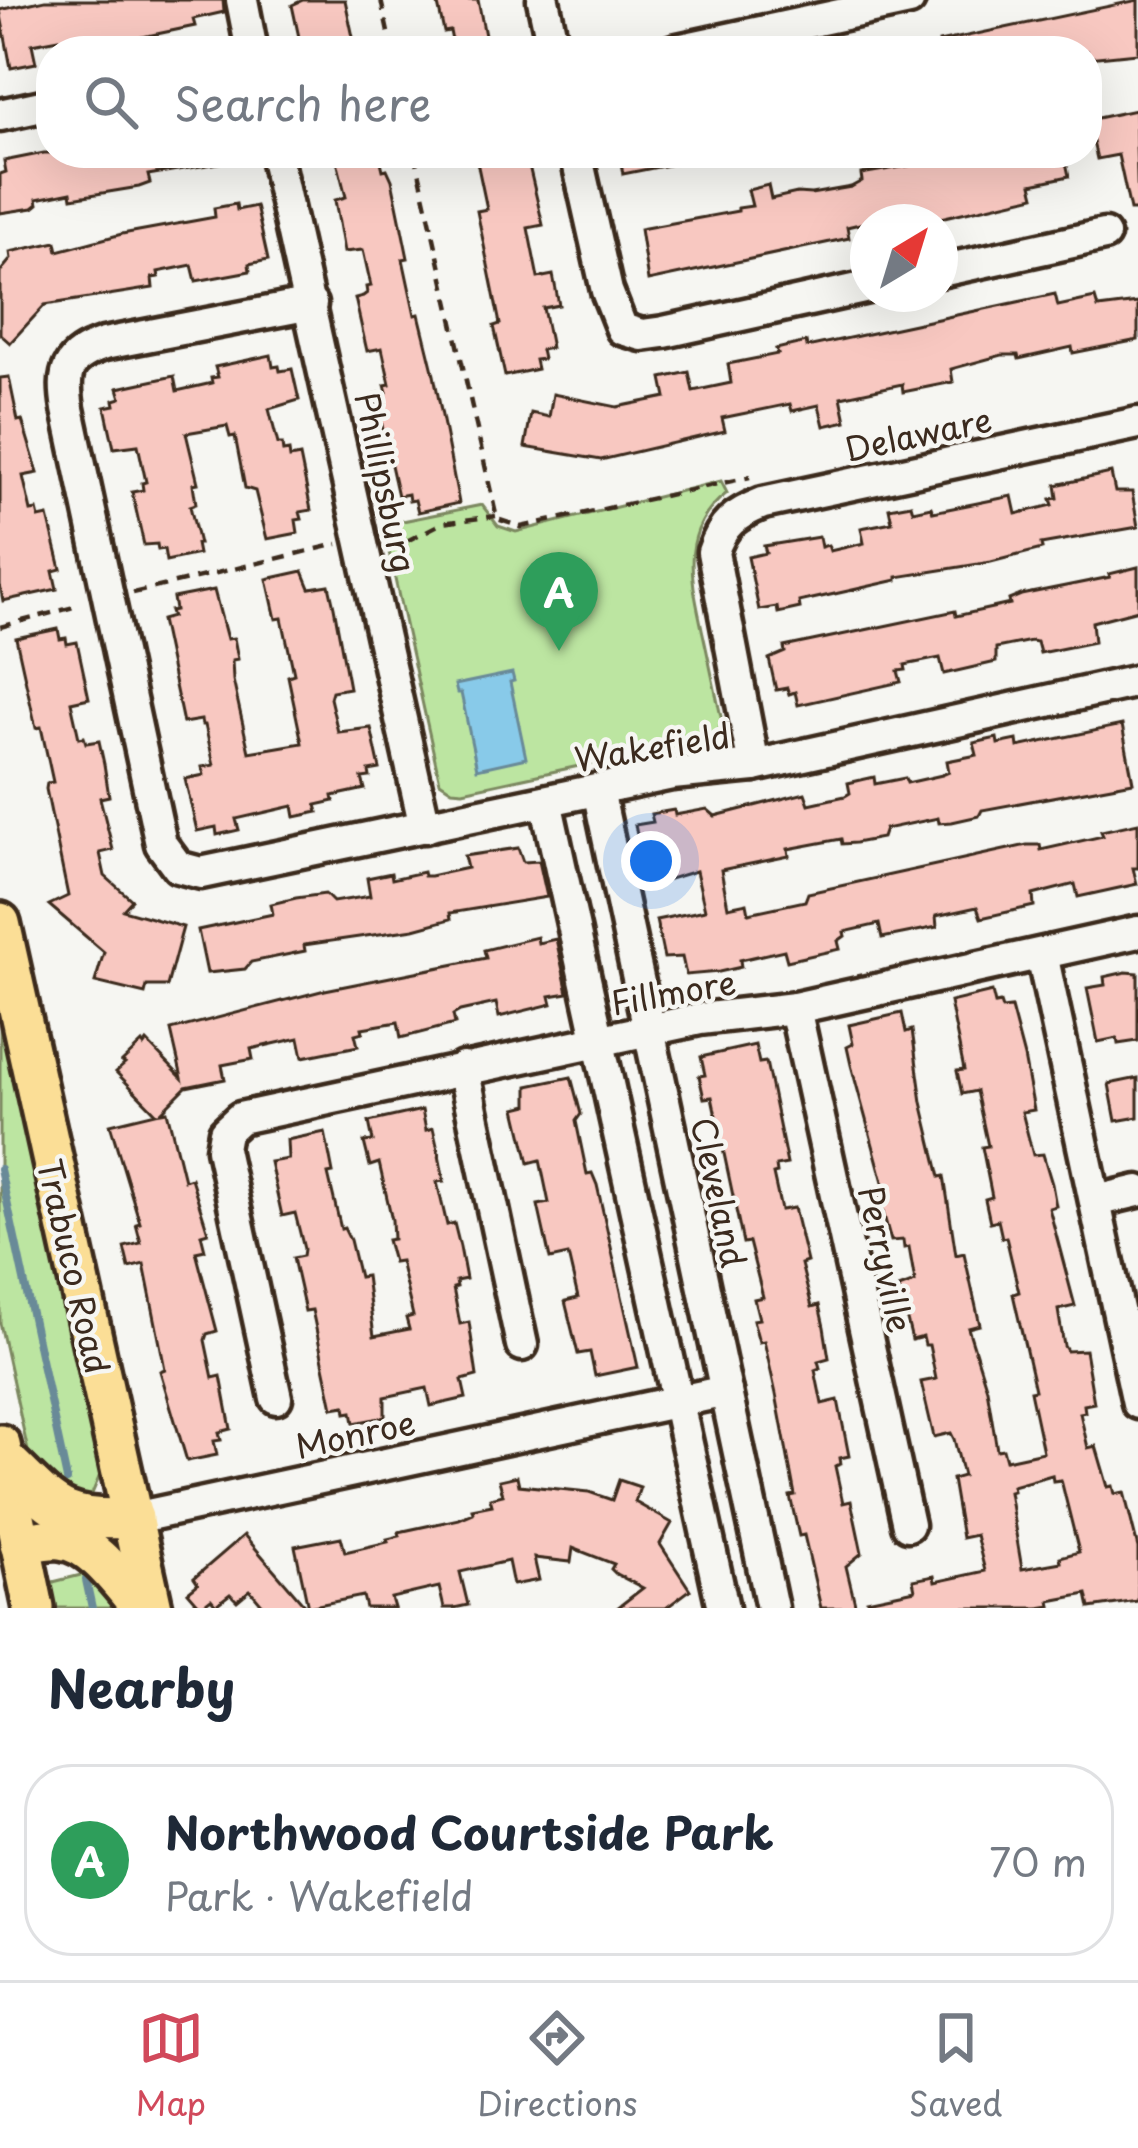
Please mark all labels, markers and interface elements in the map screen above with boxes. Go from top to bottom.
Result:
search box [36,36,1102,168]
text: Search here [174,68,431,136]
icon: search [78,69,144,135]
north arrow [850,204,958,312]
street label: Phillipsburg [343,387,431,577]
street label: Delaware [840,393,996,473]
pin: A [520,552,598,651]
street label: Wakefield [571,709,733,783]
your location [621,831,681,891]
street label: Fillmore [607,955,739,1027]
street label: Cleveland [680,1112,760,1272]
street label: Trabuco Road [26,1154,124,1378]
street label: Perryville [847,1181,927,1337]
street label: Monroe [291,1396,419,1470]
text: Nearby [48,1648,235,1725]
text: Northwood Courtside Park [165,1797,774,1865]
text: A [75,1831,105,1890]
text: 70 m [989,1831,1087,1890]
text: Park · Wakefield [165,1865,473,1924]
tab: Map [136,2005,206,2127]
tab: Directions [477,2005,638,2127]
tab: Saved [909,2005,1002,2127]

